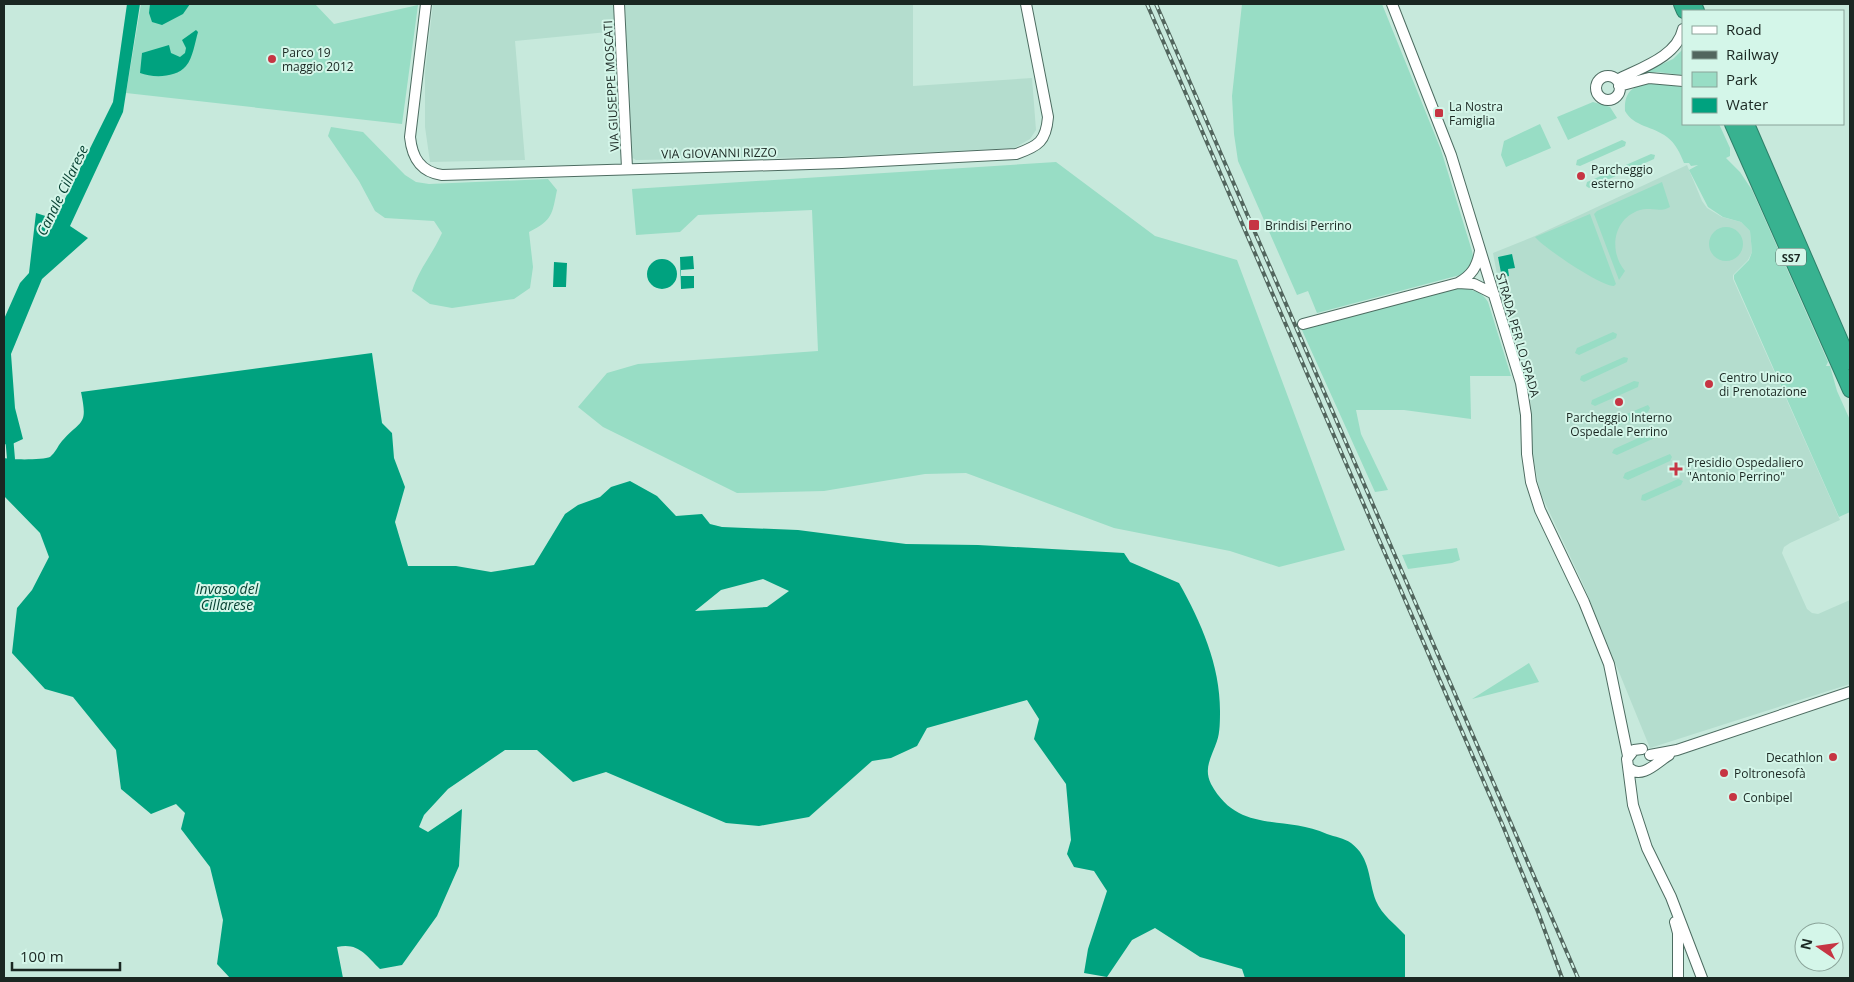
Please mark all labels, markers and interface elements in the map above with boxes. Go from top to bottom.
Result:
legend [1682,10,1844,125]
text: Road [1726,19,1762,39]
street label: VIA GIUSEPPE MOSCATI [599,20,623,152]
place label: Parco 19 maggio 2012 [282,44,354,75]
text: Railway [1726,44,1779,64]
marker: Parco 19 maggio 2012 [266,53,278,65]
text: Park [1726,69,1757,89]
text: Water [1726,94,1768,114]
place label: La Nostra Famiglia [1449,98,1503,129]
marker: La Nostra Famiglia [1433,107,1445,119]
water label: Canale Cillarese [32,142,92,238]
street label: VIA GIOVANNI RIZZO [661,143,777,163]
place label: Parcheggio esterno [1591,161,1653,192]
marker: Parcheggio esterno [1575,170,1587,182]
place label: Brindisi Perrino [1265,217,1352,234]
marker: Brindisi Perrino [1247,218,1261,232]
road number: SS7 [1776,248,1806,266]
street label: STRADA PER LO SPADA [1492,271,1544,399]
place label: Centro Unico di Prenotazione [1719,369,1807,400]
marker: Centro Unico di Prenotazione [1703,378,1715,390]
marker: Parcheggio Interno Ospedale Perrino [1613,396,1625,408]
place label: Parcheggio Interno Ospedale Perrino [1566,409,1672,440]
place label: Presidio Ospedaliero "Antonio Perrino" [1687,454,1803,485]
marker: Presidio Ospedaliero "Antonio Perrino" [1669,462,1683,476]
water label: Invaso del Cillarese [196,579,259,614]
place label: Decathlon [1766,749,1823,766]
marker: Decathlon [1827,751,1839,763]
place label: Poltronesofà [1734,765,1806,782]
marker: Poltronesofà [1718,767,1730,779]
place label: Conbipel [1743,789,1793,806]
marker: Conbipel [1727,791,1739,803]
north arrow [1794,922,1844,972]
text: N [1795,936,1816,952]
scale bar [12,940,120,972]
text: 100 m [20,946,64,966]

